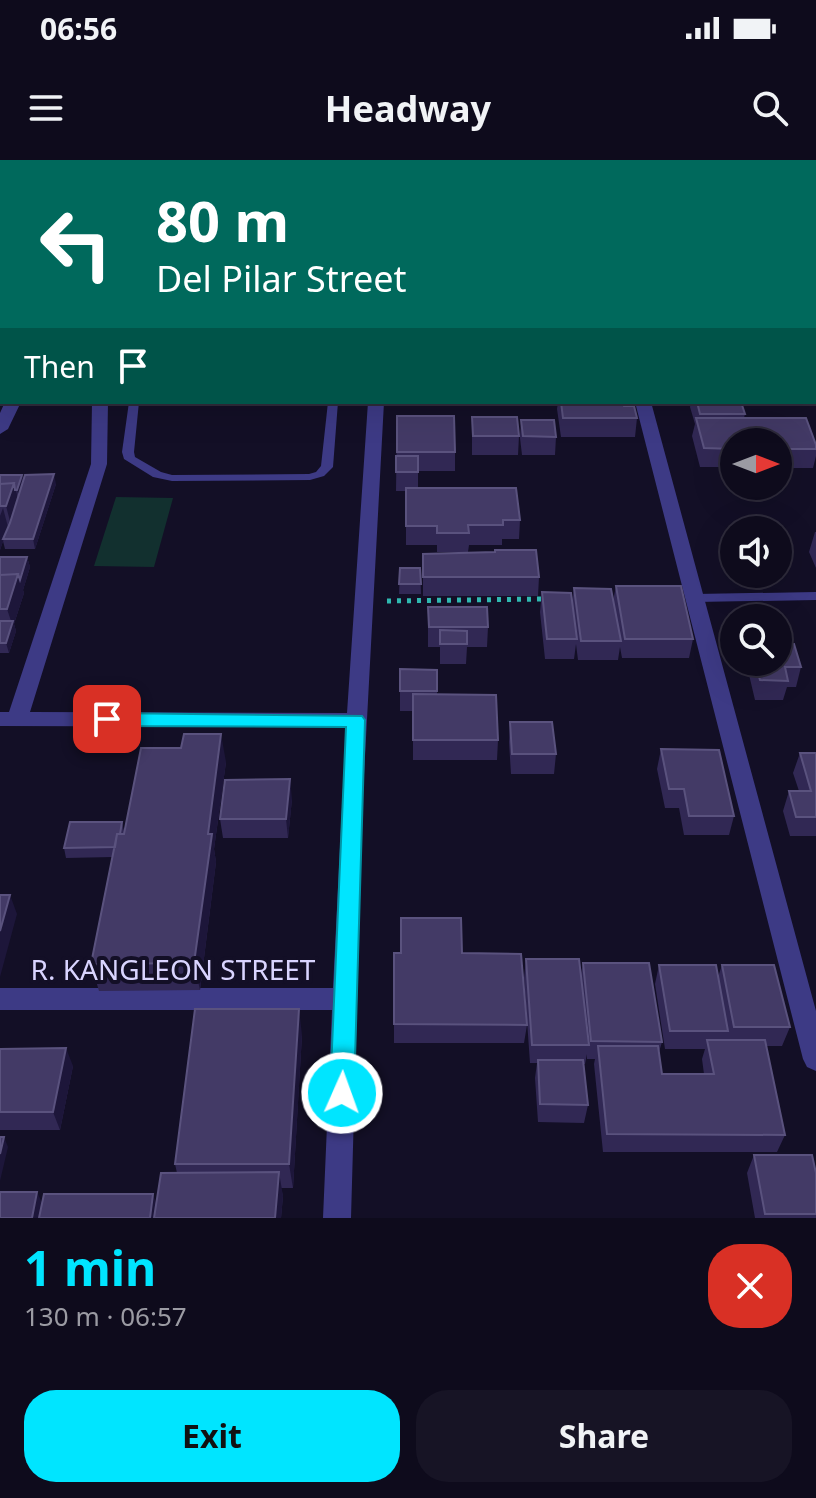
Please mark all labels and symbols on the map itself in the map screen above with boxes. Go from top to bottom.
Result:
north arrow [720,428,792,500]
pin [73,685,141,753]
street label: R. KANGLEON STREET [31,950,316,988]
position arrow [300,1051,384,1135]

